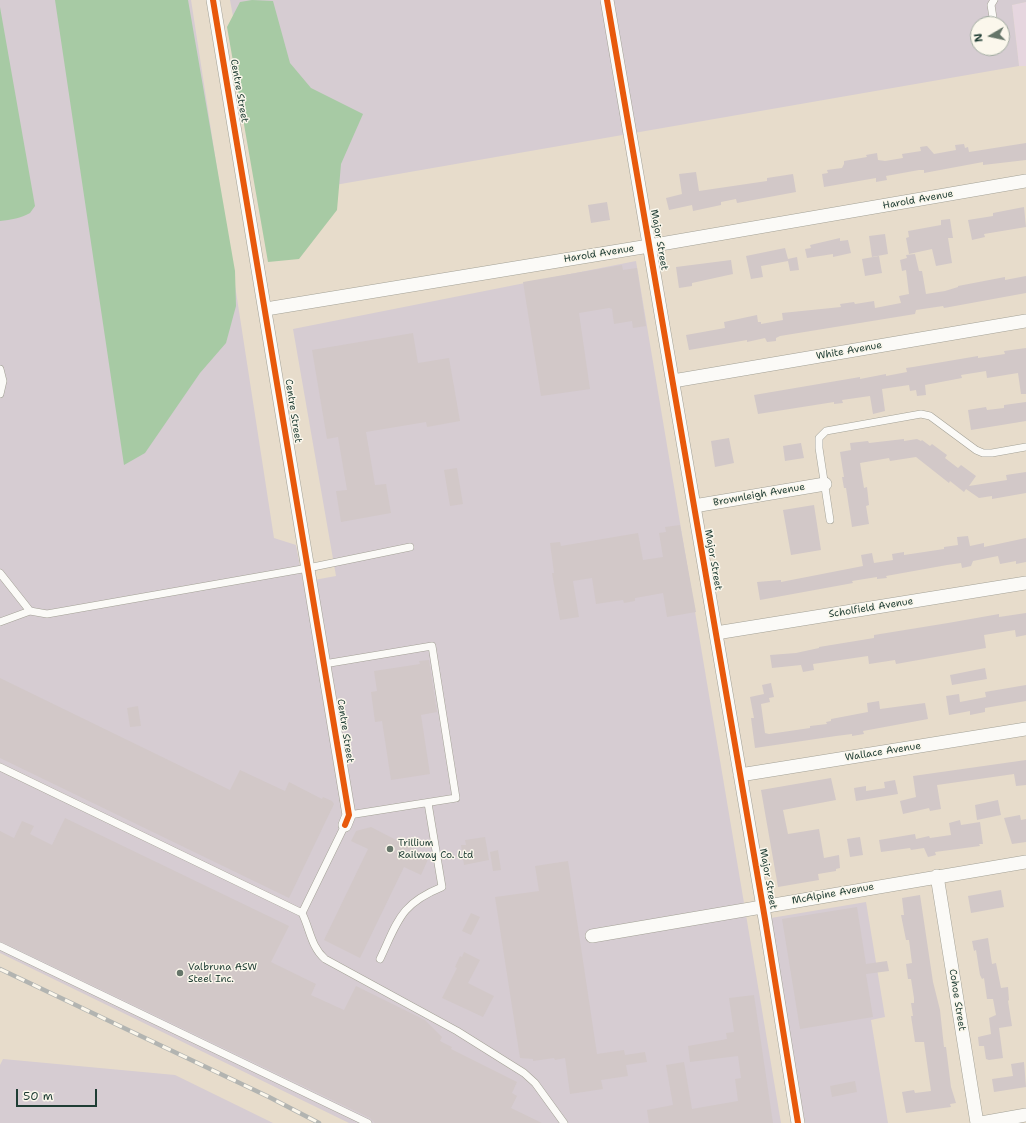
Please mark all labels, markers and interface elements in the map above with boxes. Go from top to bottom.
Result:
north arrow [970,16,1010,56]
text: N [971,32,987,43]
street label: Centre Street [228,58,250,124]
street label: Harold Avenue [882,188,954,212]
street label: Major Street [648,209,670,271]
street label: Harold Avenue [563,242,635,266]
street label: White Avenue [815,339,883,363]
street label: Centre Street [282,378,304,444]
street label: Brownleigh Avenue [712,481,806,509]
street label: Major Street [702,529,724,591]
street label: Scholfield Avenue [828,595,914,621]
street label: Centre Street [334,698,356,764]
street label: Wallace Avenue [844,740,922,764]
place label: Trillium Railway Co. Ltd [398,837,473,860]
marker: Trillium Railway Co. Ltd [385,844,395,854]
street label: Major Street [757,848,779,910]
street label: McAlpine Avenue [791,881,875,907]
place label: Valbruna ASW Steel Inc. [188,961,257,984]
marker: Valbruna ASW Steel Inc. [175,968,185,978]
street label: Cohoe Street [946,968,968,1032]
scale bar [18,1081,99,1107]
text: 50 m [23,1088,53,1104]

